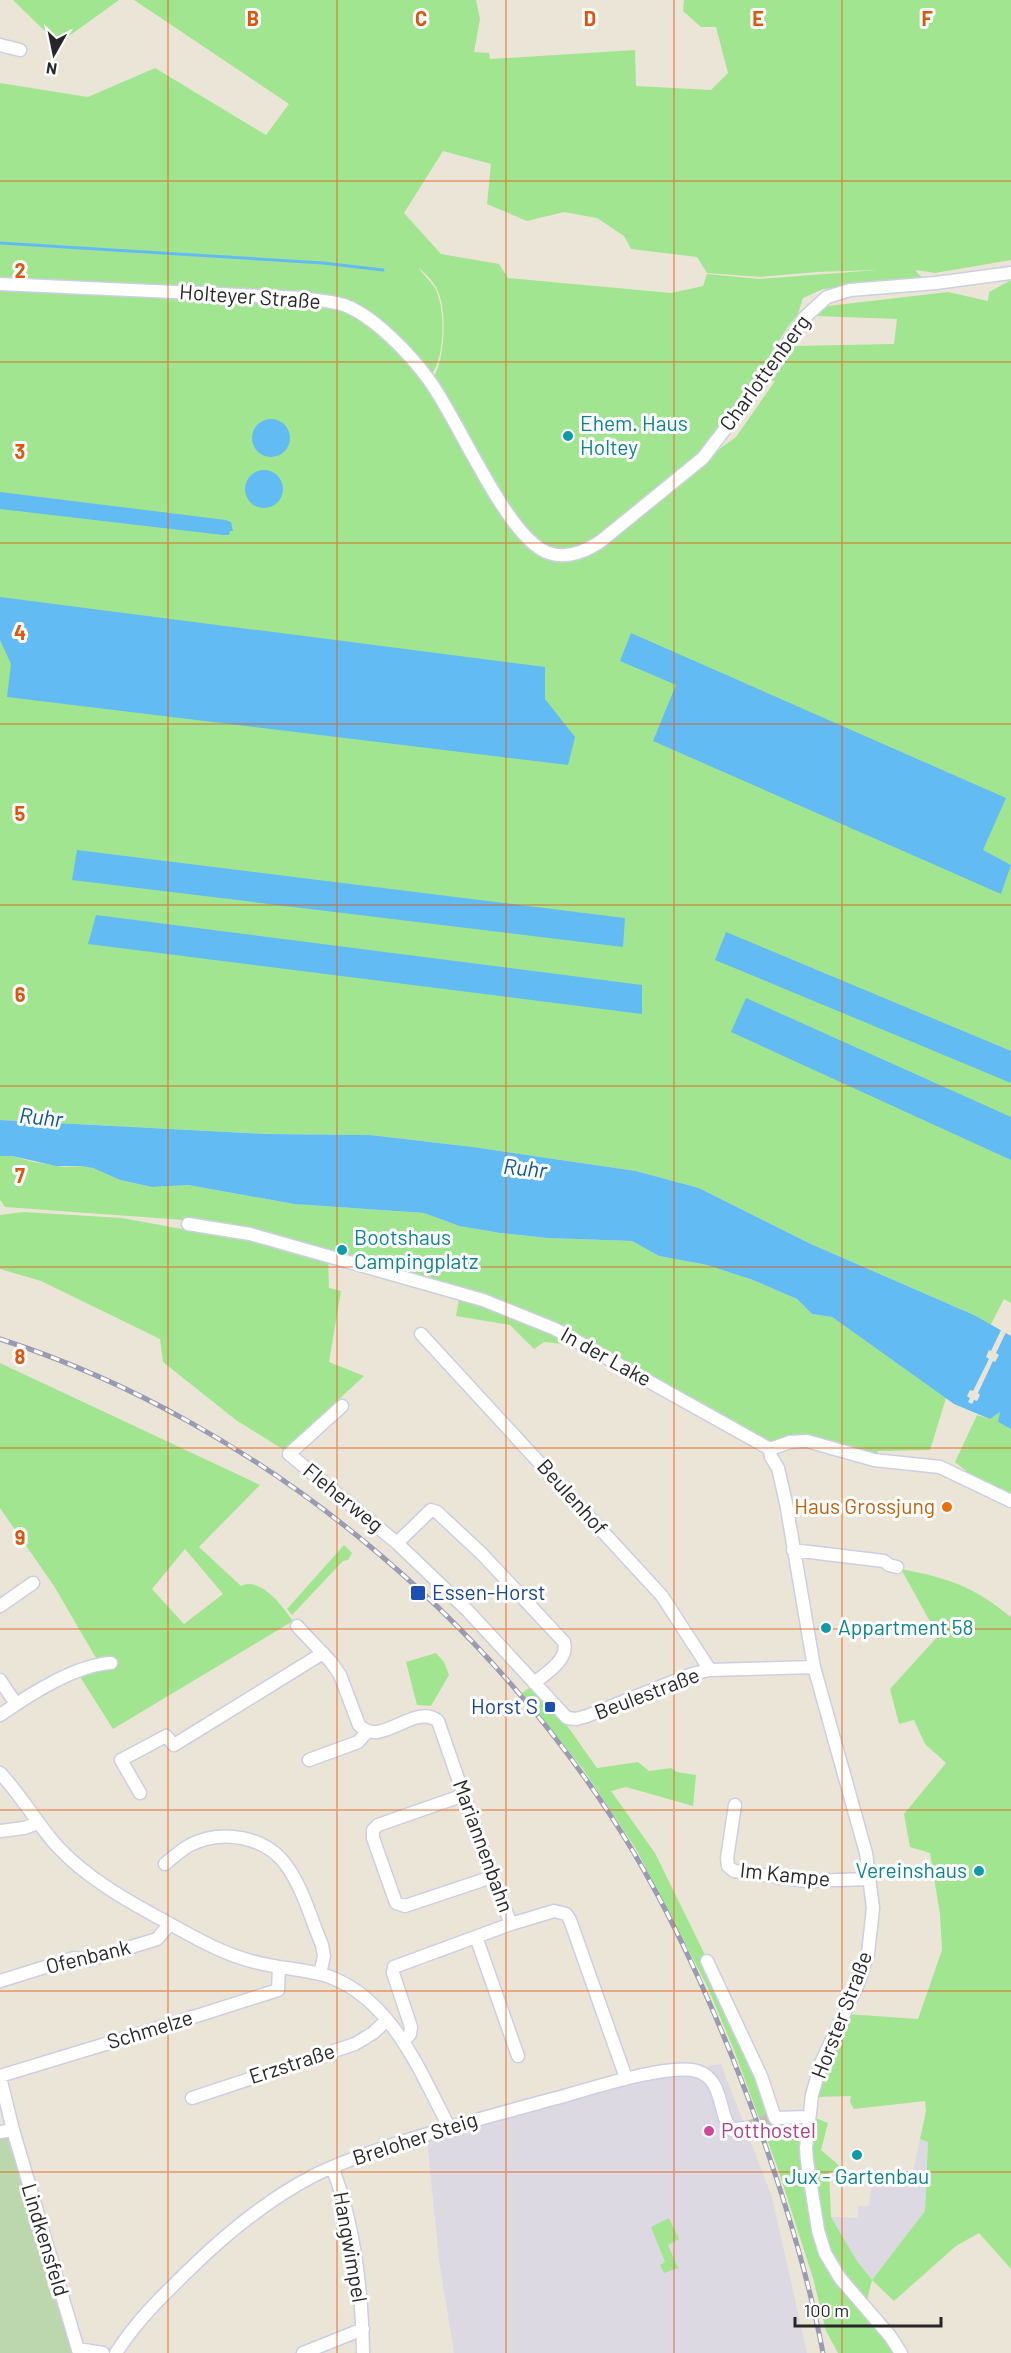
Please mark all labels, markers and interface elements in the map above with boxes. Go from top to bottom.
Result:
text: B [247,6,259,30]
text: C [415,6,427,30]
text: D [584,6,596,30]
text: E [752,6,764,30]
text: F [921,6,933,30]
north arrow [24,24,84,84]
text: N [45,59,58,80]
text: 2 [14,258,26,282]
street label: Holteyer Straße [179,278,322,313]
street label: Charlottenberg [713,309,814,435]
place label: Ehem. Haus Holtey [580,410,688,459]
marker: Ehem. Haus Holtey [561,429,575,443]
text: 3 [15,439,25,463]
text: 4 [14,620,26,644]
text: 5 [15,801,26,825]
text: 6 [15,982,26,1006]
water label: Ruhr [18,1101,65,1131]
water label: Ruhr [502,1152,549,1182]
text: 7 [15,1163,25,1187]
place label: Bootshaus Campingplatz [354,1224,478,1273]
marker: Bootshaus Campingplatz [335,1243,349,1257]
street label: In der Lake [557,1321,656,1391]
text: 8 [15,1344,26,1368]
street label: Beulenhof [533,1453,613,1539]
street label: Fleherweg [299,1457,389,1537]
place label: Haus Grossjung [794,1493,935,1518]
marker: Haus Grossjung [940,1500,954,1514]
text: 9 [15,1525,25,1549]
place label: Essen-Horst [432,1579,546,1604]
marker: Essen-Horst [409,1584,427,1602]
place label: Appartment 58 [838,1614,974,1639]
marker: Appartment 58 [819,1621,833,1635]
street label: Beulestraße [590,1661,702,1724]
place label: Horst S [471,1693,538,1718]
marker: Horst S [543,1700,557,1714]
street label: Mariannenbahn [449,1776,520,1915]
street label: Im Kampe [739,1856,832,1891]
place label: Vereinshaus [856,1857,967,1882]
marker: Vereinshaus [972,1864,986,1878]
street label: Ofenbank [43,1933,132,1978]
street label: Horster Straße [805,1947,876,2082]
street label: Schmelze [104,2004,195,2053]
street label: Erzstraße [245,2037,338,2088]
street label: Breloher Steig [349,2106,480,2170]
place label: Potthostel [721,2117,816,2142]
marker: Potthostel [702,2124,716,2138]
marker: Jux - Gartenbau [850,2148,864,2162]
place label: Jux - Gartenbau [785,2163,929,2188]
street label: Lindkensfeld [17,2180,75,2299]
street label: Hangwimpel [329,2189,374,2304]
scale bar [795,2290,940,2328]
text: 100 m [804,2299,849,2321]

